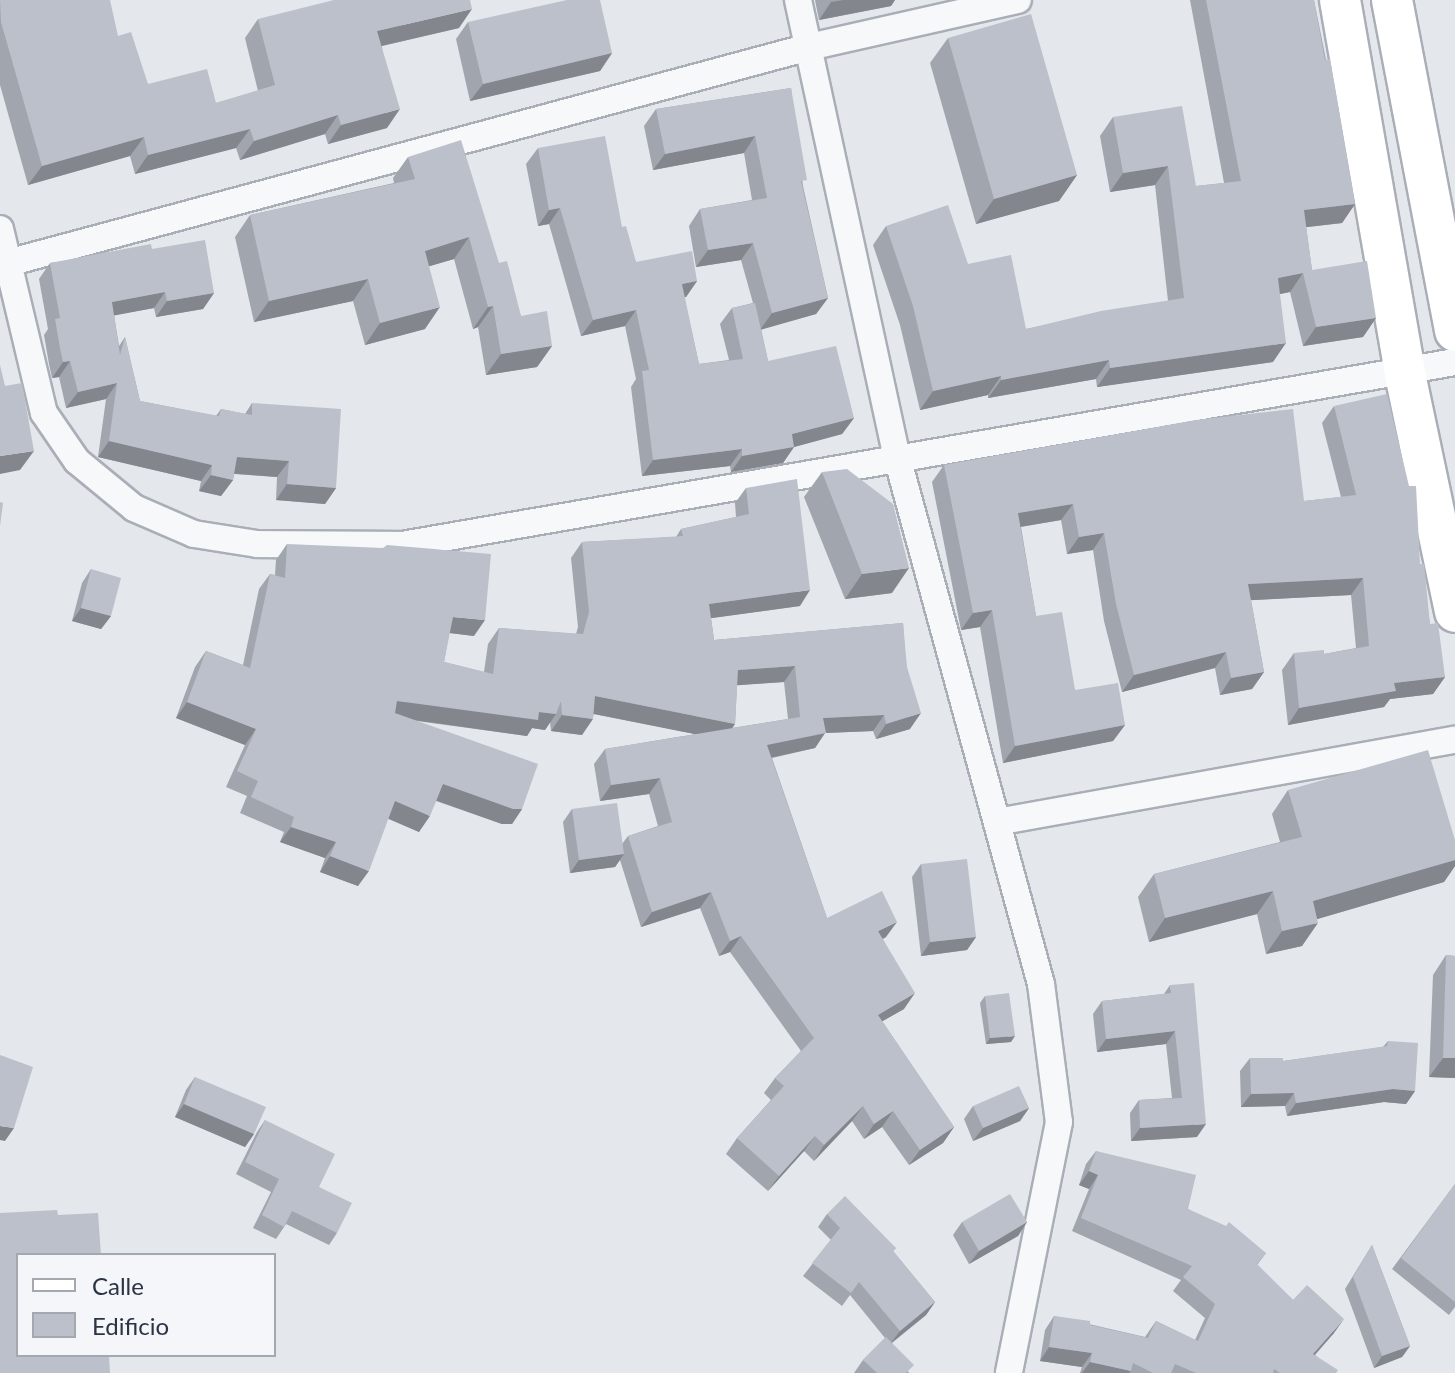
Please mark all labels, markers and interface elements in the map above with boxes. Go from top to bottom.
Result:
legend [16,1253,276,1357]
text: Calle [92,1271,144,1300]
text: Edificio [92,1311,169,1340]

